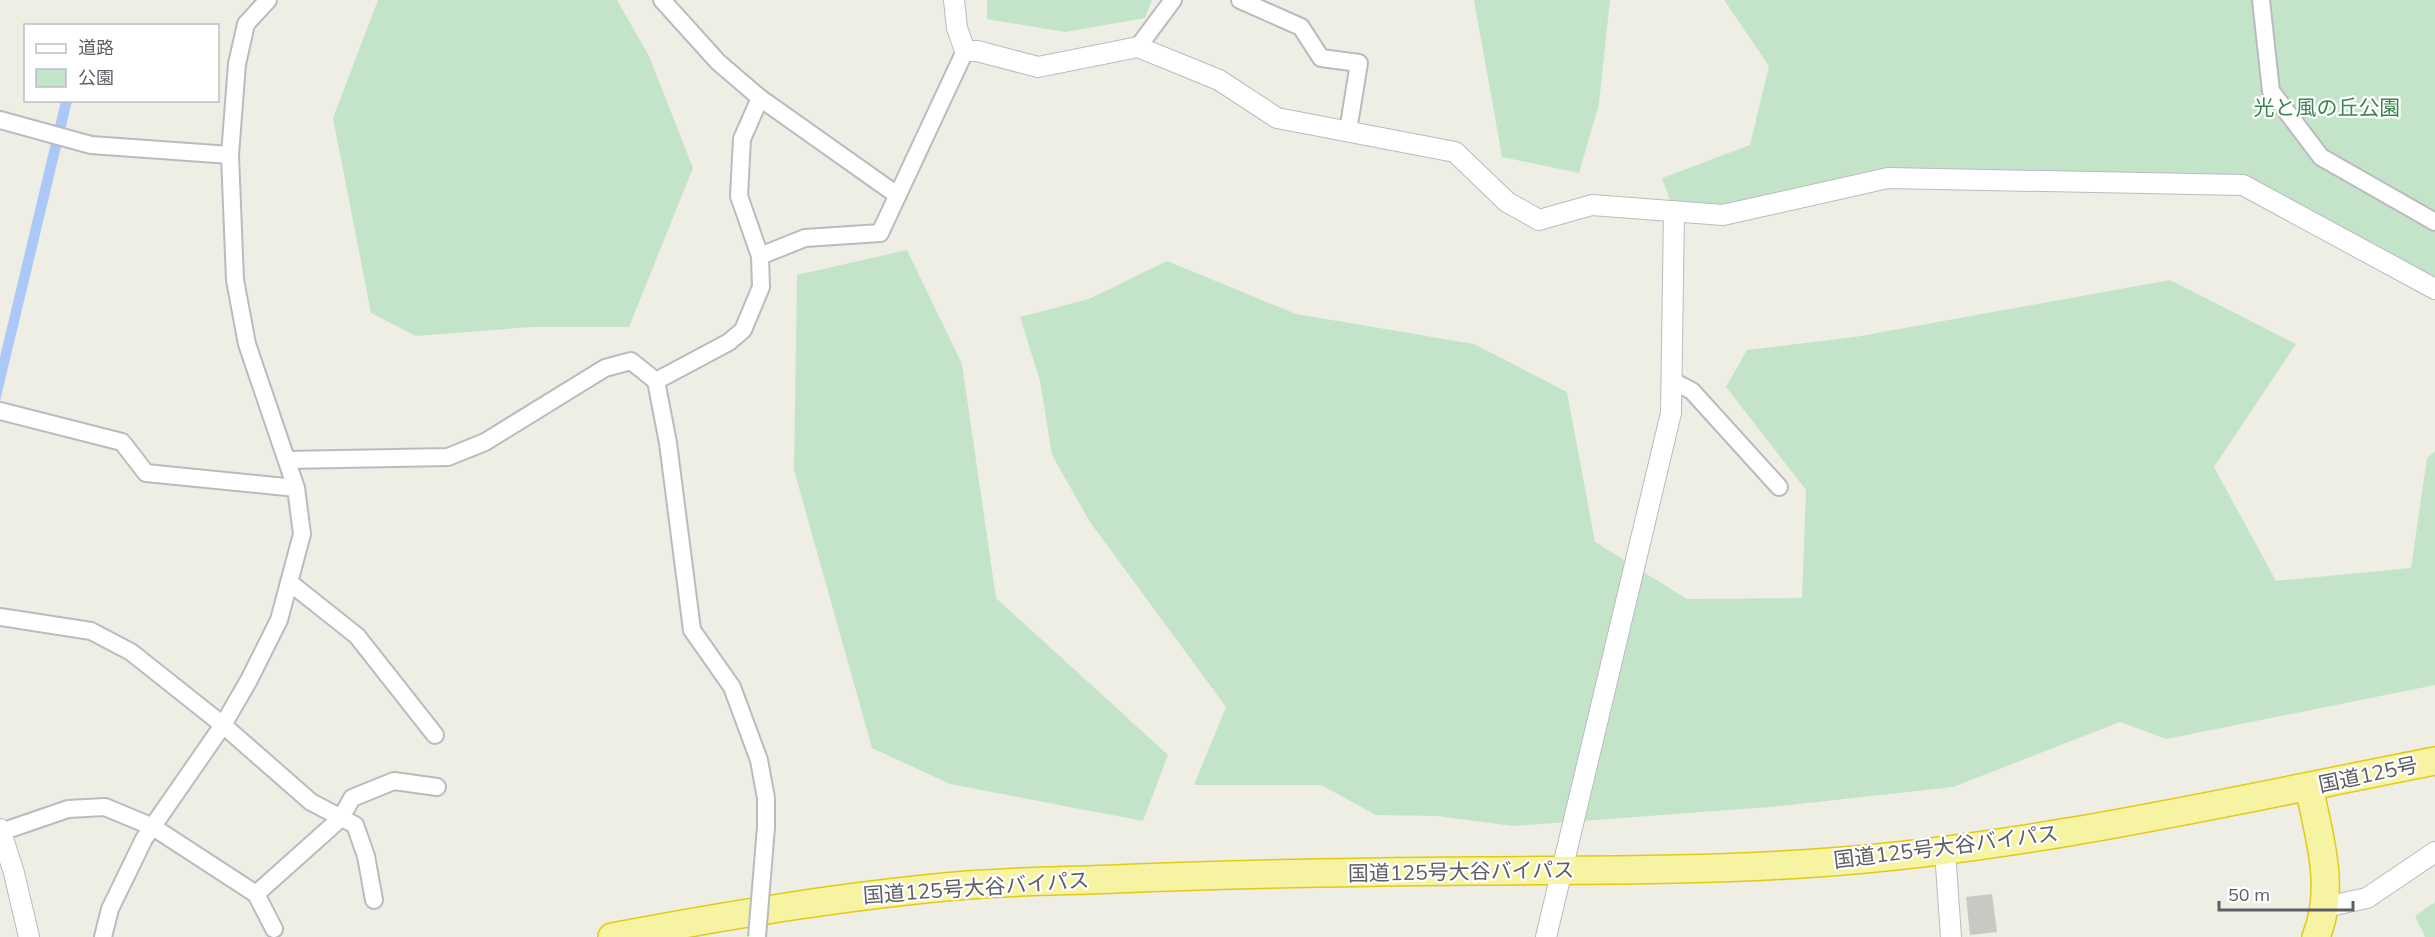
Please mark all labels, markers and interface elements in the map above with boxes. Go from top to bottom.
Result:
legend [24,24,219,102]
text: 道路 [78,36,114,59]
text: 公園 [78,66,114,89]
park label: 光と風の丘公園 [2254,94,2401,120]
street label: 国道125号 [2316,751,2420,797]
street label: 国道125号大谷バイパス [1832,819,2060,873]
street label: 国道125号大谷バイパス [1348,856,1574,886]
street label: 国道125号大谷バイパス [862,866,1090,908]
scale bar [2219,874,2352,912]
text: 50 m [2228,883,2270,906]

